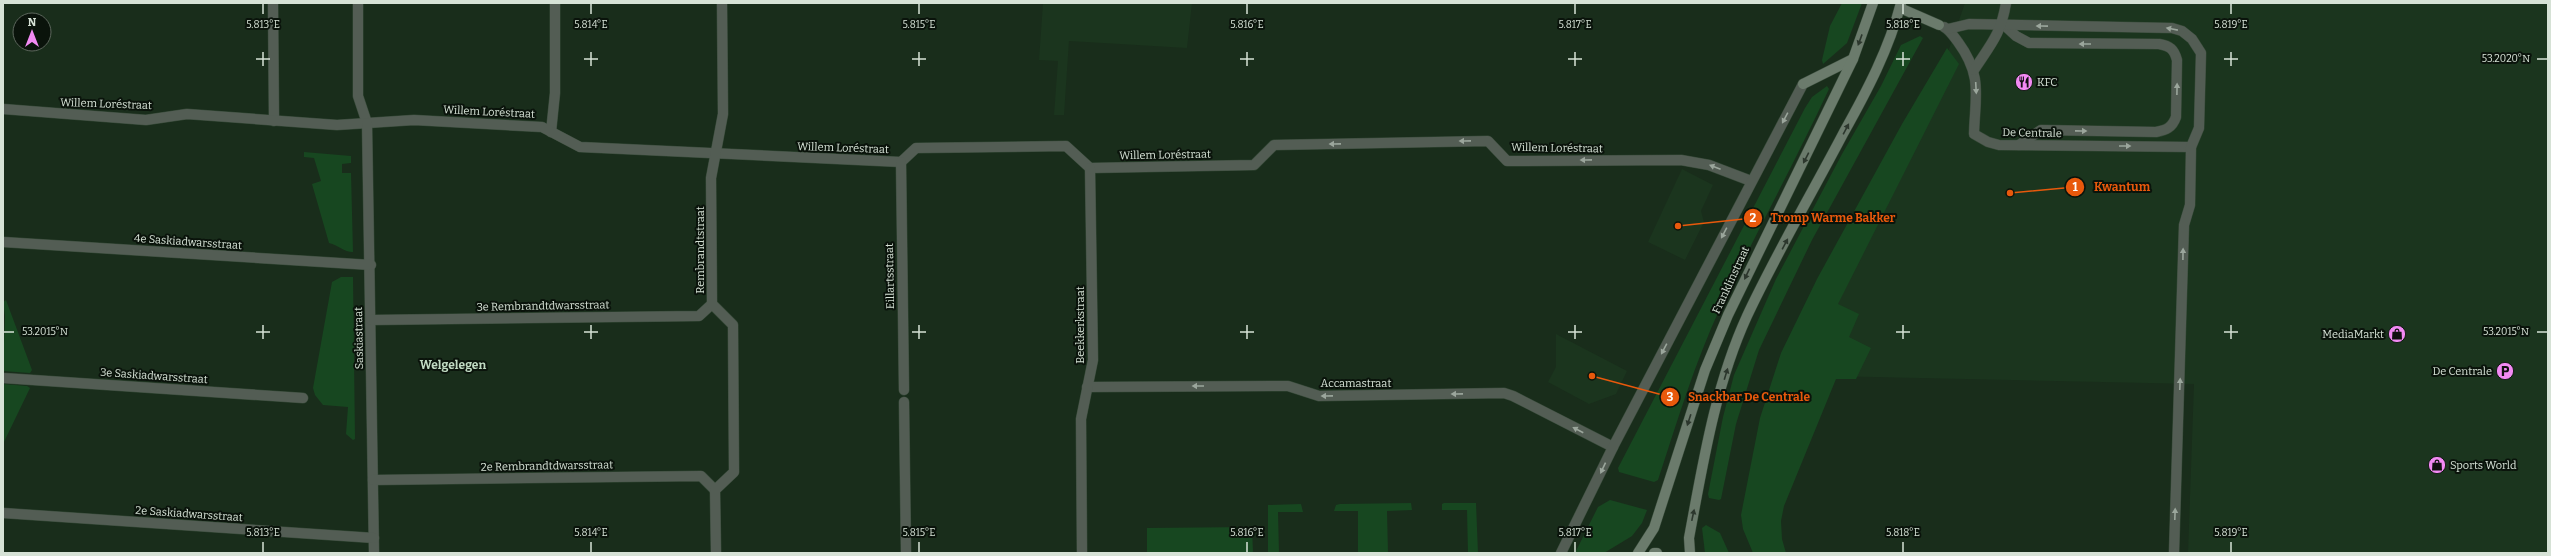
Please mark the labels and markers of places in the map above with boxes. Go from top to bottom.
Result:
restaurant icon: KFC [2014,72,2034,92]
place label: KFC [2037,76,2057,89]
callout: Kwantum [2065,175,2158,199]
callout: Tromp Warme Bakker [1743,206,1904,230]
shop icon: MediaMarkt [2387,324,2407,344]
place label: MediaMarkt [2322,328,2384,341]
parking icon: De Centrale [2495,361,2515,381]
place label: De Centrale [2432,365,2492,378]
callout: Snackbar De Centrale [1660,385,1818,409]
shop icon: Sports World [2427,455,2447,475]
place label: Sports World [2450,459,2517,472]

